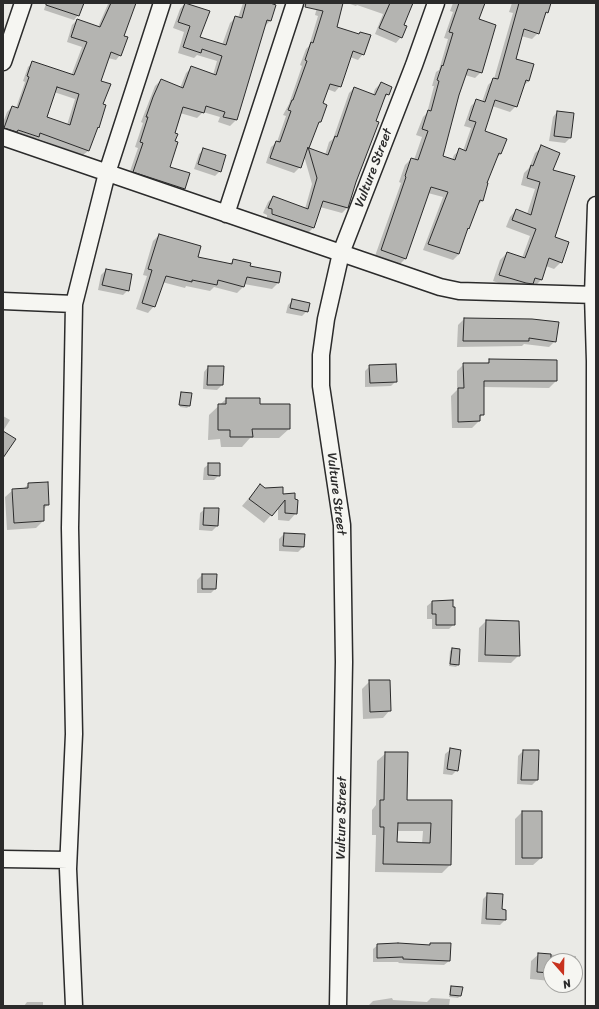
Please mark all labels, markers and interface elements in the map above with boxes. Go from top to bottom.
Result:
street label: Vulture Street [352,126,396,210]
street label: Vulture Street [323,452,349,536]
street label: Vulture Street [333,776,351,860]
north arrow [543,953,583,993]
text: N [560,974,574,994]

